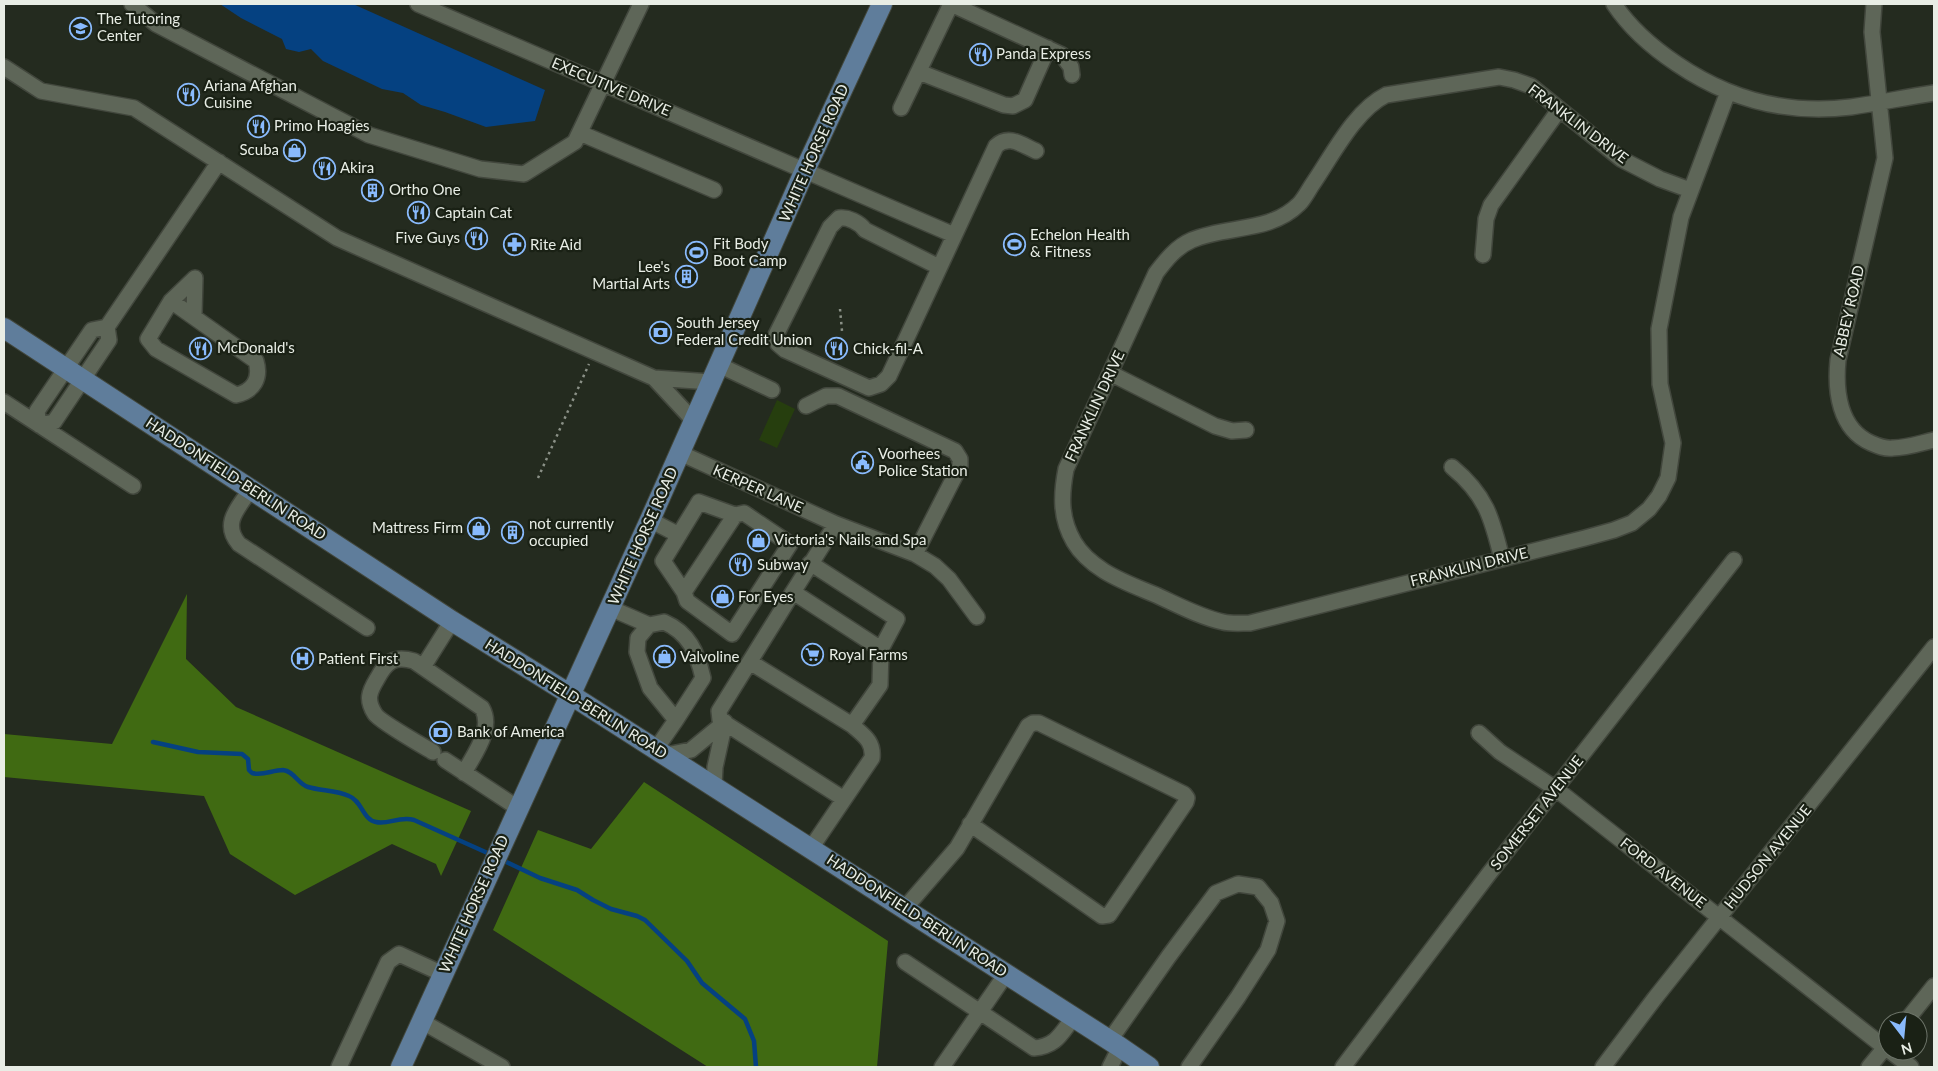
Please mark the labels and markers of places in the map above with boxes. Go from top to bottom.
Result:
place label: The Tutoring Center [97,9,180,44]
school or university icon: The Tutoring Center [69,16,93,40]
restaurant icon: Panda Express [968,42,992,66]
place label: Panda Express [996,44,1091,62]
place label: Ariana Afghan Cuisine [204,76,297,111]
restaurant icon: Ariana Afghan Cuisine [176,83,200,107]
restaurant icon: Primo Hoagies [246,114,270,138]
place label: Primo Hoagies [274,116,370,134]
shop icon: Scuba [283,138,307,162]
place label: Scuba [240,140,279,158]
restaurant icon: Akira [312,156,336,180]
place label: Akira [340,158,374,176]
building icon: Ortho One [361,178,385,202]
place label: Ortho One [389,180,461,198]
restaurant icon: Captain Cat [407,201,431,225]
place label: Captain Cat [435,203,513,221]
place label: Echelon Health & Fitness [1030,225,1130,260]
restaurant icon: Five Guys [464,226,488,250]
place label: Five Guys [395,228,460,246]
sports icon: Echelon Health & Fitness [1002,232,1026,256]
pharmacy icon: Rite Aid [502,233,526,257]
place label: Fit Body Boot Camp [713,234,787,269]
place label: Rite Aid [530,235,582,253]
sports icon: Fit Body Boot Camp [685,241,709,265]
place label: Lee's Martial Arts [592,257,670,292]
building icon: Lee's Martial Arts [674,264,698,288]
place label: South Jersey Federal Credit Union [676,313,812,348]
bank icon: South Jersey Federal Credit Union [648,320,672,344]
restaurant icon: McDonald's [189,336,213,360]
restaurant icon: Chick-fil-A [825,337,849,361]
place label: McDonald's [217,338,295,356]
place label: Chick-fil-A [853,339,924,357]
place label: Voorhees Police Station [878,444,968,479]
public building icon: Voorhees Police Station [850,451,874,475]
place label: not currently occupied [529,514,614,549]
shop icon: Mattress Firm [467,516,491,540]
place label: Mattress Firm [372,518,463,536]
building icon: not currently occupied [501,521,525,545]
shop icon: Victoria's Nails and Spa [746,528,770,552]
place label: Victoria's Nails and Spa [774,530,926,548]
restaurant icon: Subway [729,553,753,577]
place label: Subway [757,555,809,573]
shop icon: For Eyes [710,585,734,609]
place label: For Eyes [738,587,794,605]
supermarket icon: Royal Farms [801,643,825,667]
shop icon: Valvoline [652,645,676,669]
place label: Royal Farms [829,645,908,663]
hospital icon: Patient First [290,647,314,671]
place label: Valvoline [680,647,740,665]
place label: Patient First [318,649,399,667]
bank icon: Bank of America [429,720,453,744]
place label: Bank of America [457,722,565,740]

